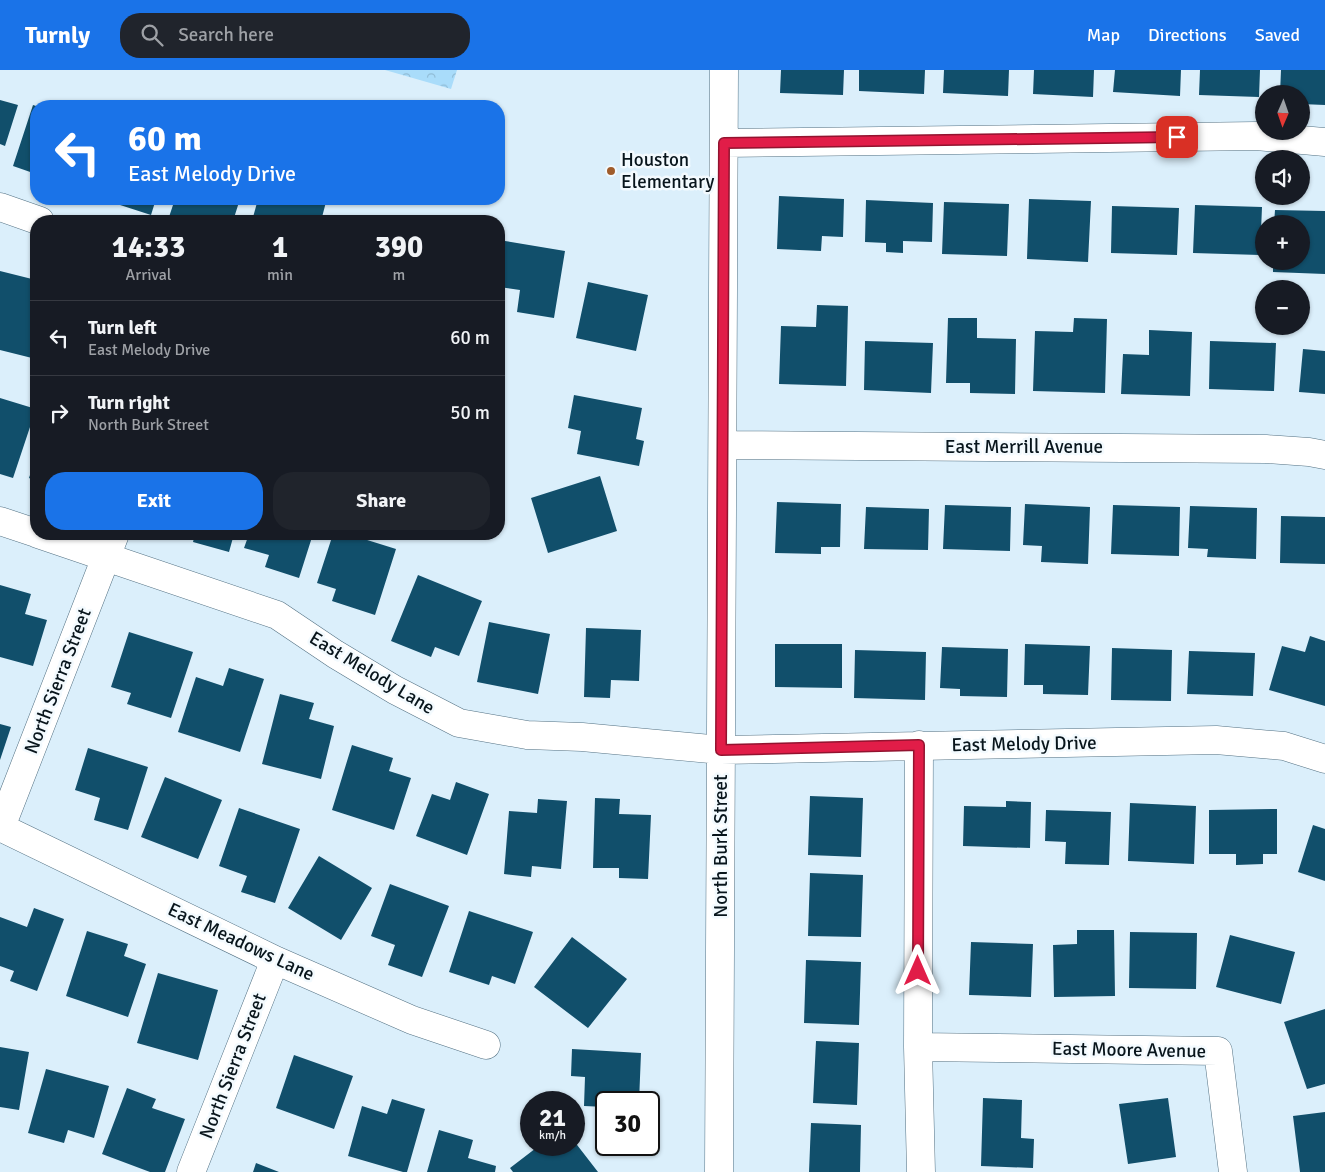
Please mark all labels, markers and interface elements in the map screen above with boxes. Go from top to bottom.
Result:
search box [120,13,470,58]
text: Turnly [25,20,90,50]
icon: search [138,21,166,49]
text: Search here [178,23,274,47]
text: Map [1087,24,1120,46]
text: Directions [1148,24,1227,46]
text: Saved [1255,24,1300,46]
north arrow [1255,85,1310,140]
map controls [1255,85,1310,335]
pin [1156,116,1198,158]
text: 60 m [128,117,202,160]
icon: left [45,120,110,185]
icon: arrive [1163,123,1191,151]
place label: Houston Elementary [621,148,714,194]
button: sound [1255,150,1310,205]
text: East Melody Drive [128,160,296,187]
marker: Houston Elementary [605,165,617,177]
button: + [1255,215,1310,270]
text: 14:33 [112,229,185,266]
text: 1 [272,229,288,266]
text: 390 [375,229,423,266]
text: Arrival [125,265,172,285]
text: min [267,265,293,285]
text: m [393,265,405,285]
button: − [1255,280,1310,335]
text: Turn left [88,316,157,340]
icon: left [45,324,73,352]
text: 60 m [450,326,490,350]
text: East Melody Drive [88,340,210,360]
text: Turn right [88,391,170,415]
icon: right [45,399,73,427]
text: 50 m [450,401,490,425]
text: North Burk Street [88,415,209,435]
street label: East Merrill Avenue [945,435,1103,459]
button: Exit [45,472,263,530]
button: Share [273,472,490,530]
street label: North Sierra Street [19,605,97,757]
street label: East Melody Lane [305,626,439,720]
street label: East Melody Drive [951,731,1097,757]
street label: North Burk Street [709,774,733,918]
street label: East Meadows Lane [164,898,318,986]
position arrow [891,944,943,996]
street label: North Sierra Street [194,990,272,1142]
street label: East Moore Avenue [1052,1037,1206,1063]
speed limit sign: 30 [595,1091,660,1156]
text: 21 [539,1102,566,1133]
text: km/h [539,1128,566,1143]

